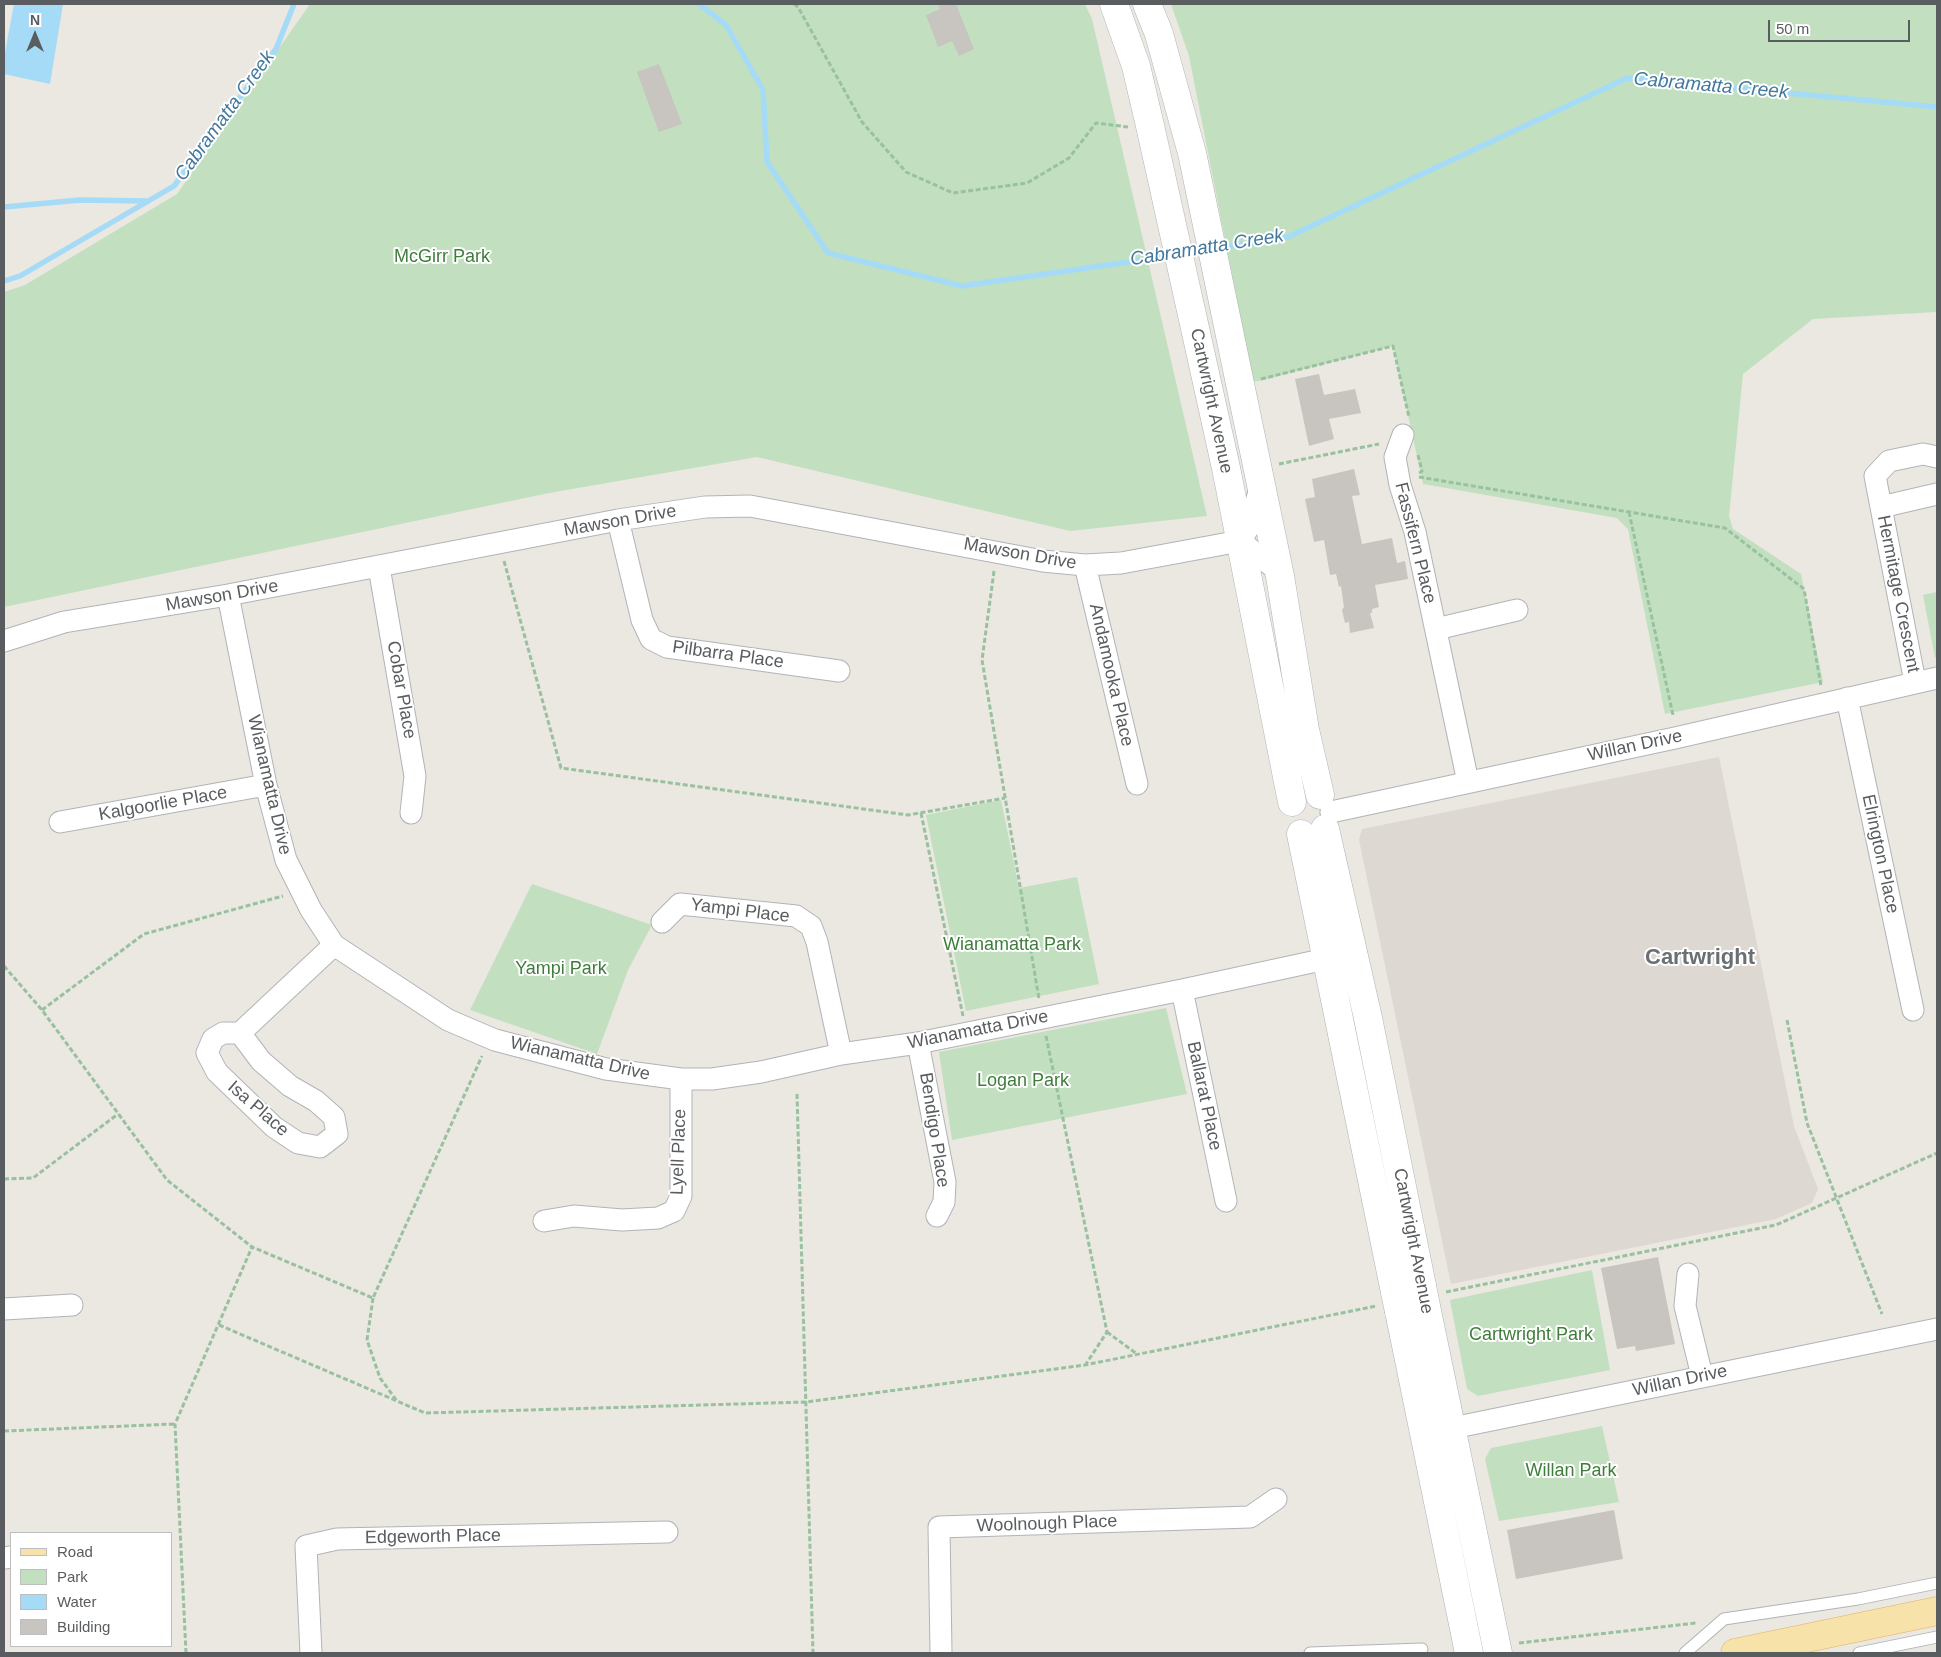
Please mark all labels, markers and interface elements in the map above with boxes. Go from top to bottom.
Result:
north arrow [10,10,60,60]
scale bar [1771,10,1914,42]
text: N [30,12,40,28]
text: 50 m [1776,20,1809,37]
water label: Cabramatta Creek [170,47,280,185]
water label: Cabramatta Creek [1633,68,1789,104]
water label: Cabramatta Creek [1129,225,1285,271]
park label: McGirr Park [394,246,490,268]
street label: Cartwright Avenue [1185,326,1237,476]
street label: Fassifern Place [1390,480,1440,606]
street label: Mawson Drive [562,500,678,542]
street label: Hermitage Crescent [1872,513,1924,675]
street label: Mawson Drive [962,533,1078,575]
street label: Mawson Drive [164,575,280,617]
street label: Andamooka Place [1084,601,1138,749]
street label: Pilbarra Place [671,637,785,673]
street label: Cobar Place [382,639,420,741]
street label: Wianamatta Drive [242,713,296,857]
street label: Willan Drive [1586,725,1684,767]
street label: Kalgoorlie Place [97,782,229,826]
street label: Elrington Place [1857,793,1903,915]
street label: Yampi Place [689,894,791,928]
park label: Wianamatta Park [943,934,1081,956]
district label: Cartwright [1645,945,1755,971]
park label: Yampi Park [515,958,607,980]
street label: Wianamatta Drive [906,1006,1050,1054]
street label: Wianamatta Drive [508,1032,652,1086]
street label: Ballarat Place [1182,1039,1226,1153]
park label: Logan Park [977,1070,1069,1092]
street label: Bendigo Place [914,1071,954,1189]
street label: Isa Place [223,1077,293,1141]
street label: Lyell Place [667,1108,691,1196]
street label: Cartwright Avenue [1388,1166,1438,1316]
park label: Cartwright Park [1469,1324,1593,1346]
street label: Willan Drive [1631,1360,1729,1402]
park label: Willan Park [1525,1460,1617,1482]
street label: Woolnough Place [976,1511,1118,1537]
street label: Edgeworth Place [365,1525,501,1549]
legend [10,1532,172,1647]
text: Road [57,1543,93,1560]
text: Park [57,1568,88,1585]
text: Water [57,1593,96,1610]
text: Building [57,1618,110,1635]

